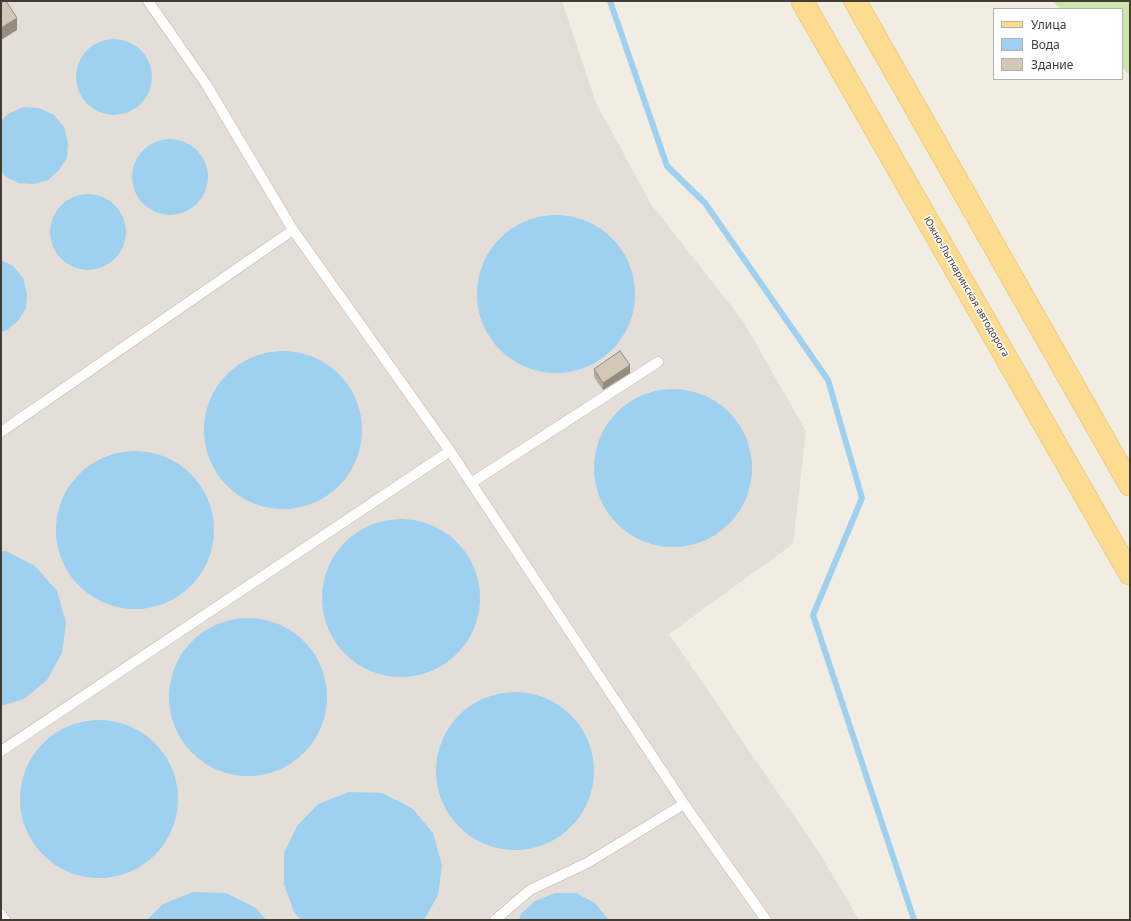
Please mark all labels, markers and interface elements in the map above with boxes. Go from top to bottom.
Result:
legend [993,8,1123,80]
text: Улица [1031,16,1066,33]
text: Вода [1031,36,1060,53]
text: Здание [1031,56,1073,73]
street label: Южно-Лыткаринская автодорога [921,215,1011,359]

